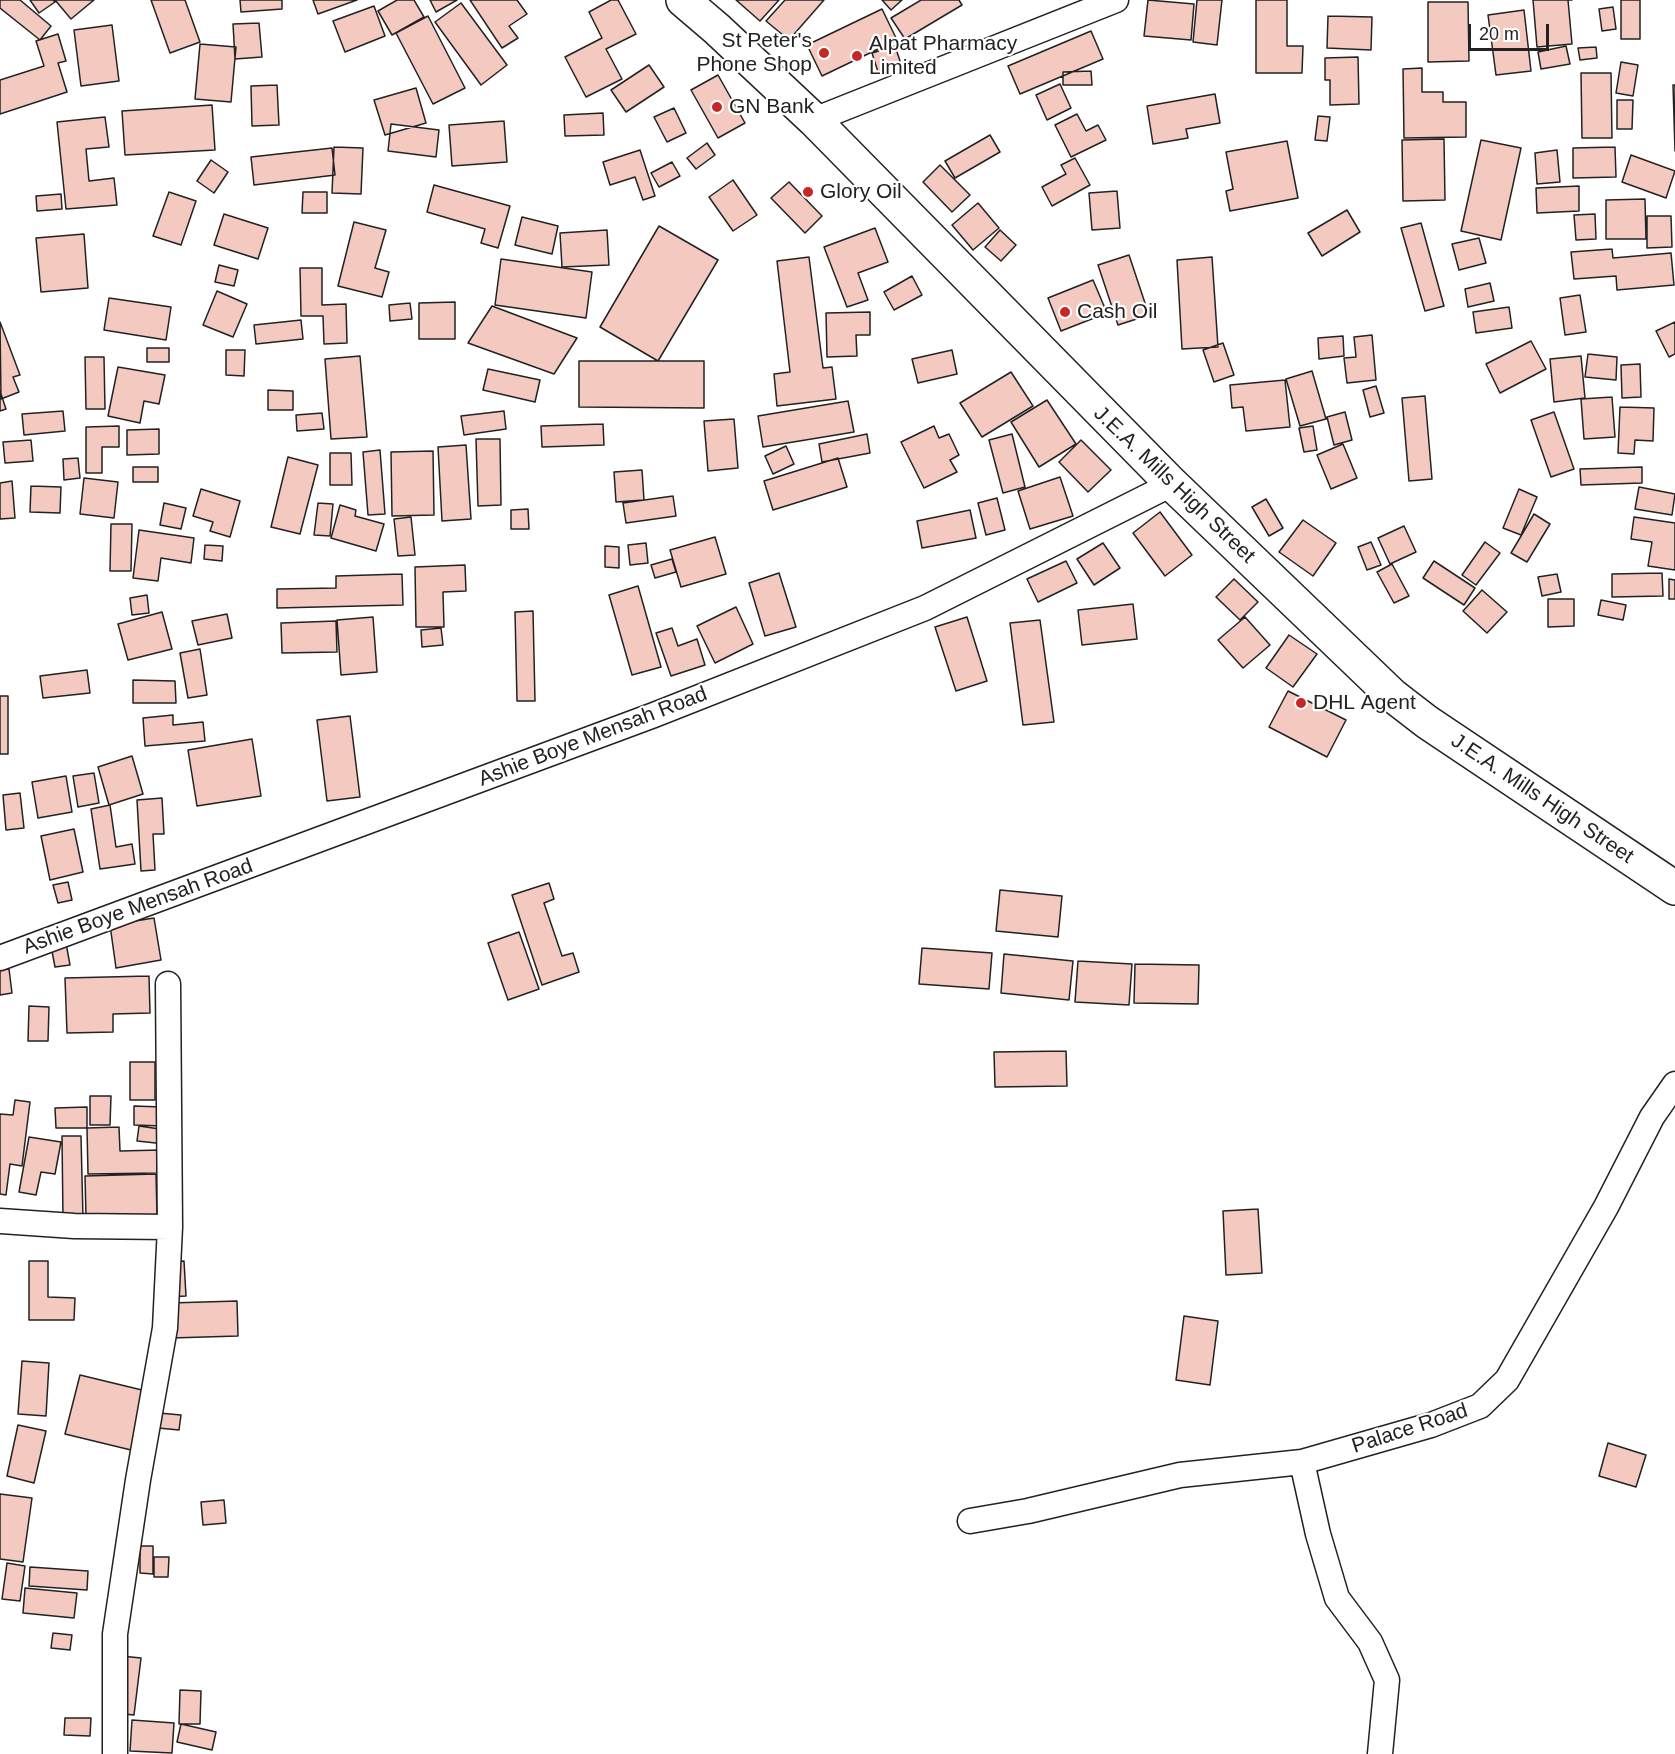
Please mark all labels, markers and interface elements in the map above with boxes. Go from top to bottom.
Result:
scale bar [1471,12,1552,50]
text: 20 m [1479,24,1519,44]
place label: St Peter's Phone Shop [696,28,812,78]
place label: Alpat Pharmacy Limited [869,31,1017,81]
marker: St Peter's Phone Shop [817,46,831,60]
marker: Alpat Pharmacy Limited [850,49,864,63]
place label: GN Bank [729,94,814,120]
marker: GN Bank [710,100,724,114]
place label: Glory Oil [820,179,902,205]
marker: Glory Oil [801,185,815,199]
place label: Cash Oil [1077,299,1158,325]
marker: Cash Oil [1058,305,1072,319]
street label: J.E.A. Mills High Street [1088,401,1260,569]
street label: Ashie Boye Mensah Road [475,682,711,792]
place label: DHL Agent [1313,690,1416,716]
marker: DHL Agent [1294,696,1308,710]
street label: J.E.A. Mills High Street [1446,729,1638,869]
street label: Ashie Boye Mensah Road [20,854,256,960]
street label: Palace Road [1349,1398,1471,1460]

